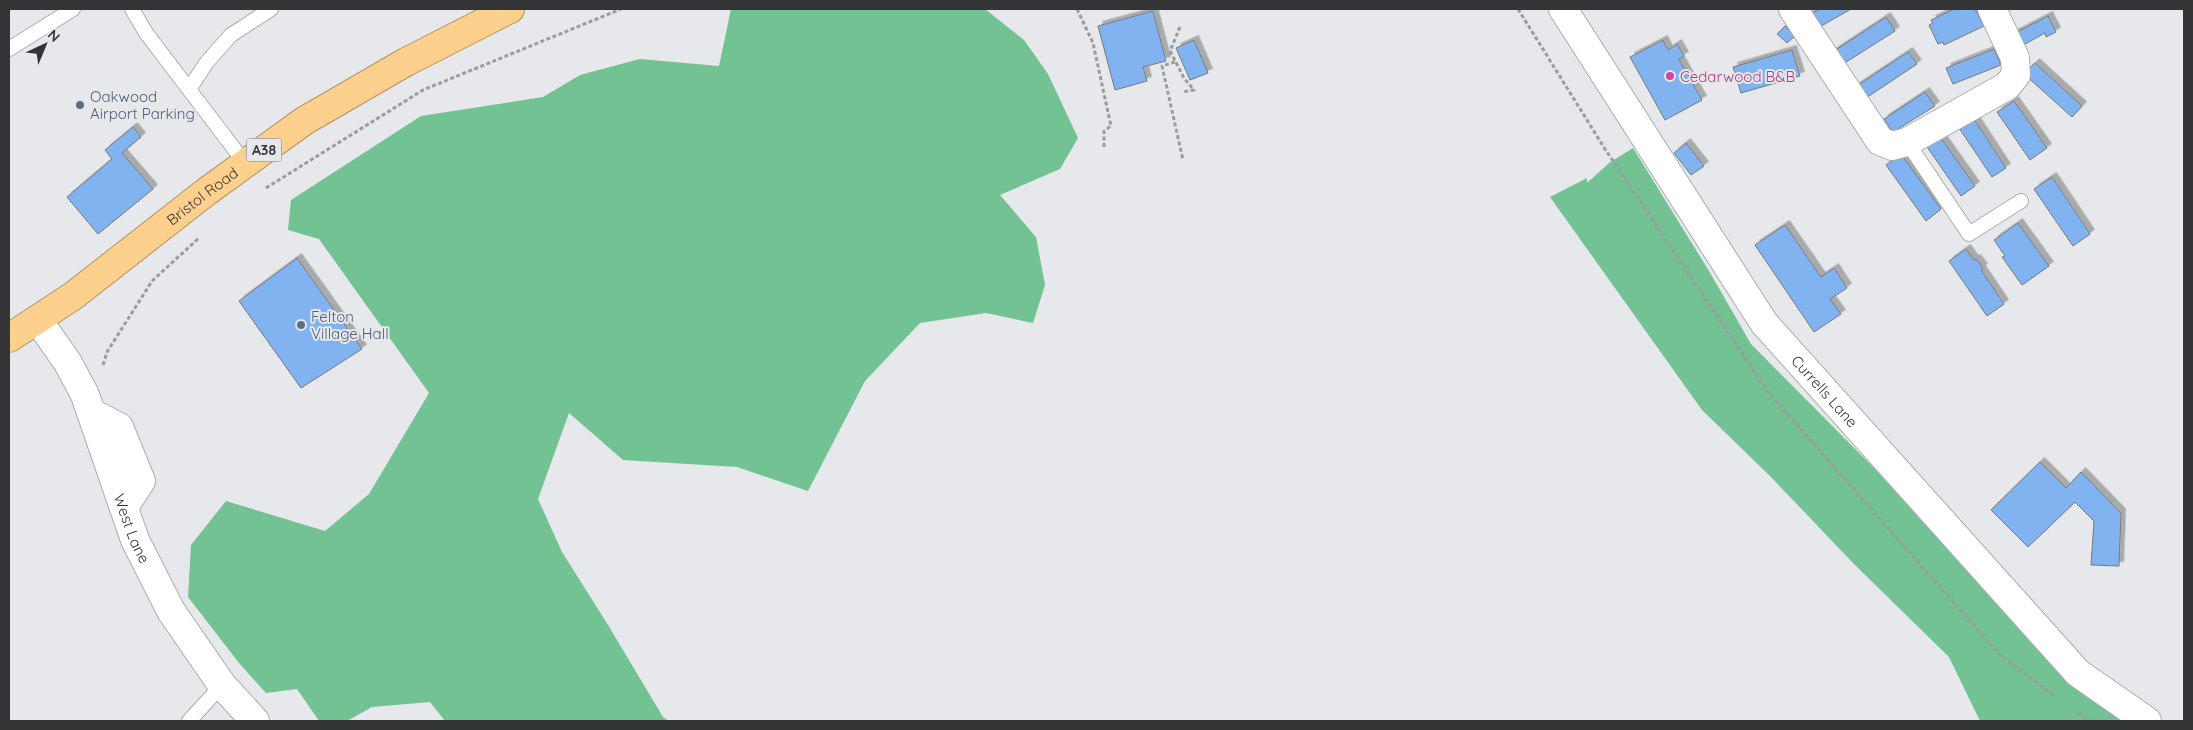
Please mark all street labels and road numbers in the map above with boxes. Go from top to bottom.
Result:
road number: A38 [246,138,282,162]
street label: Bristol Road [163,163,242,229]
street label: Currells Lane [1788,351,1862,431]
street label: West Lane [110,491,155,566]

